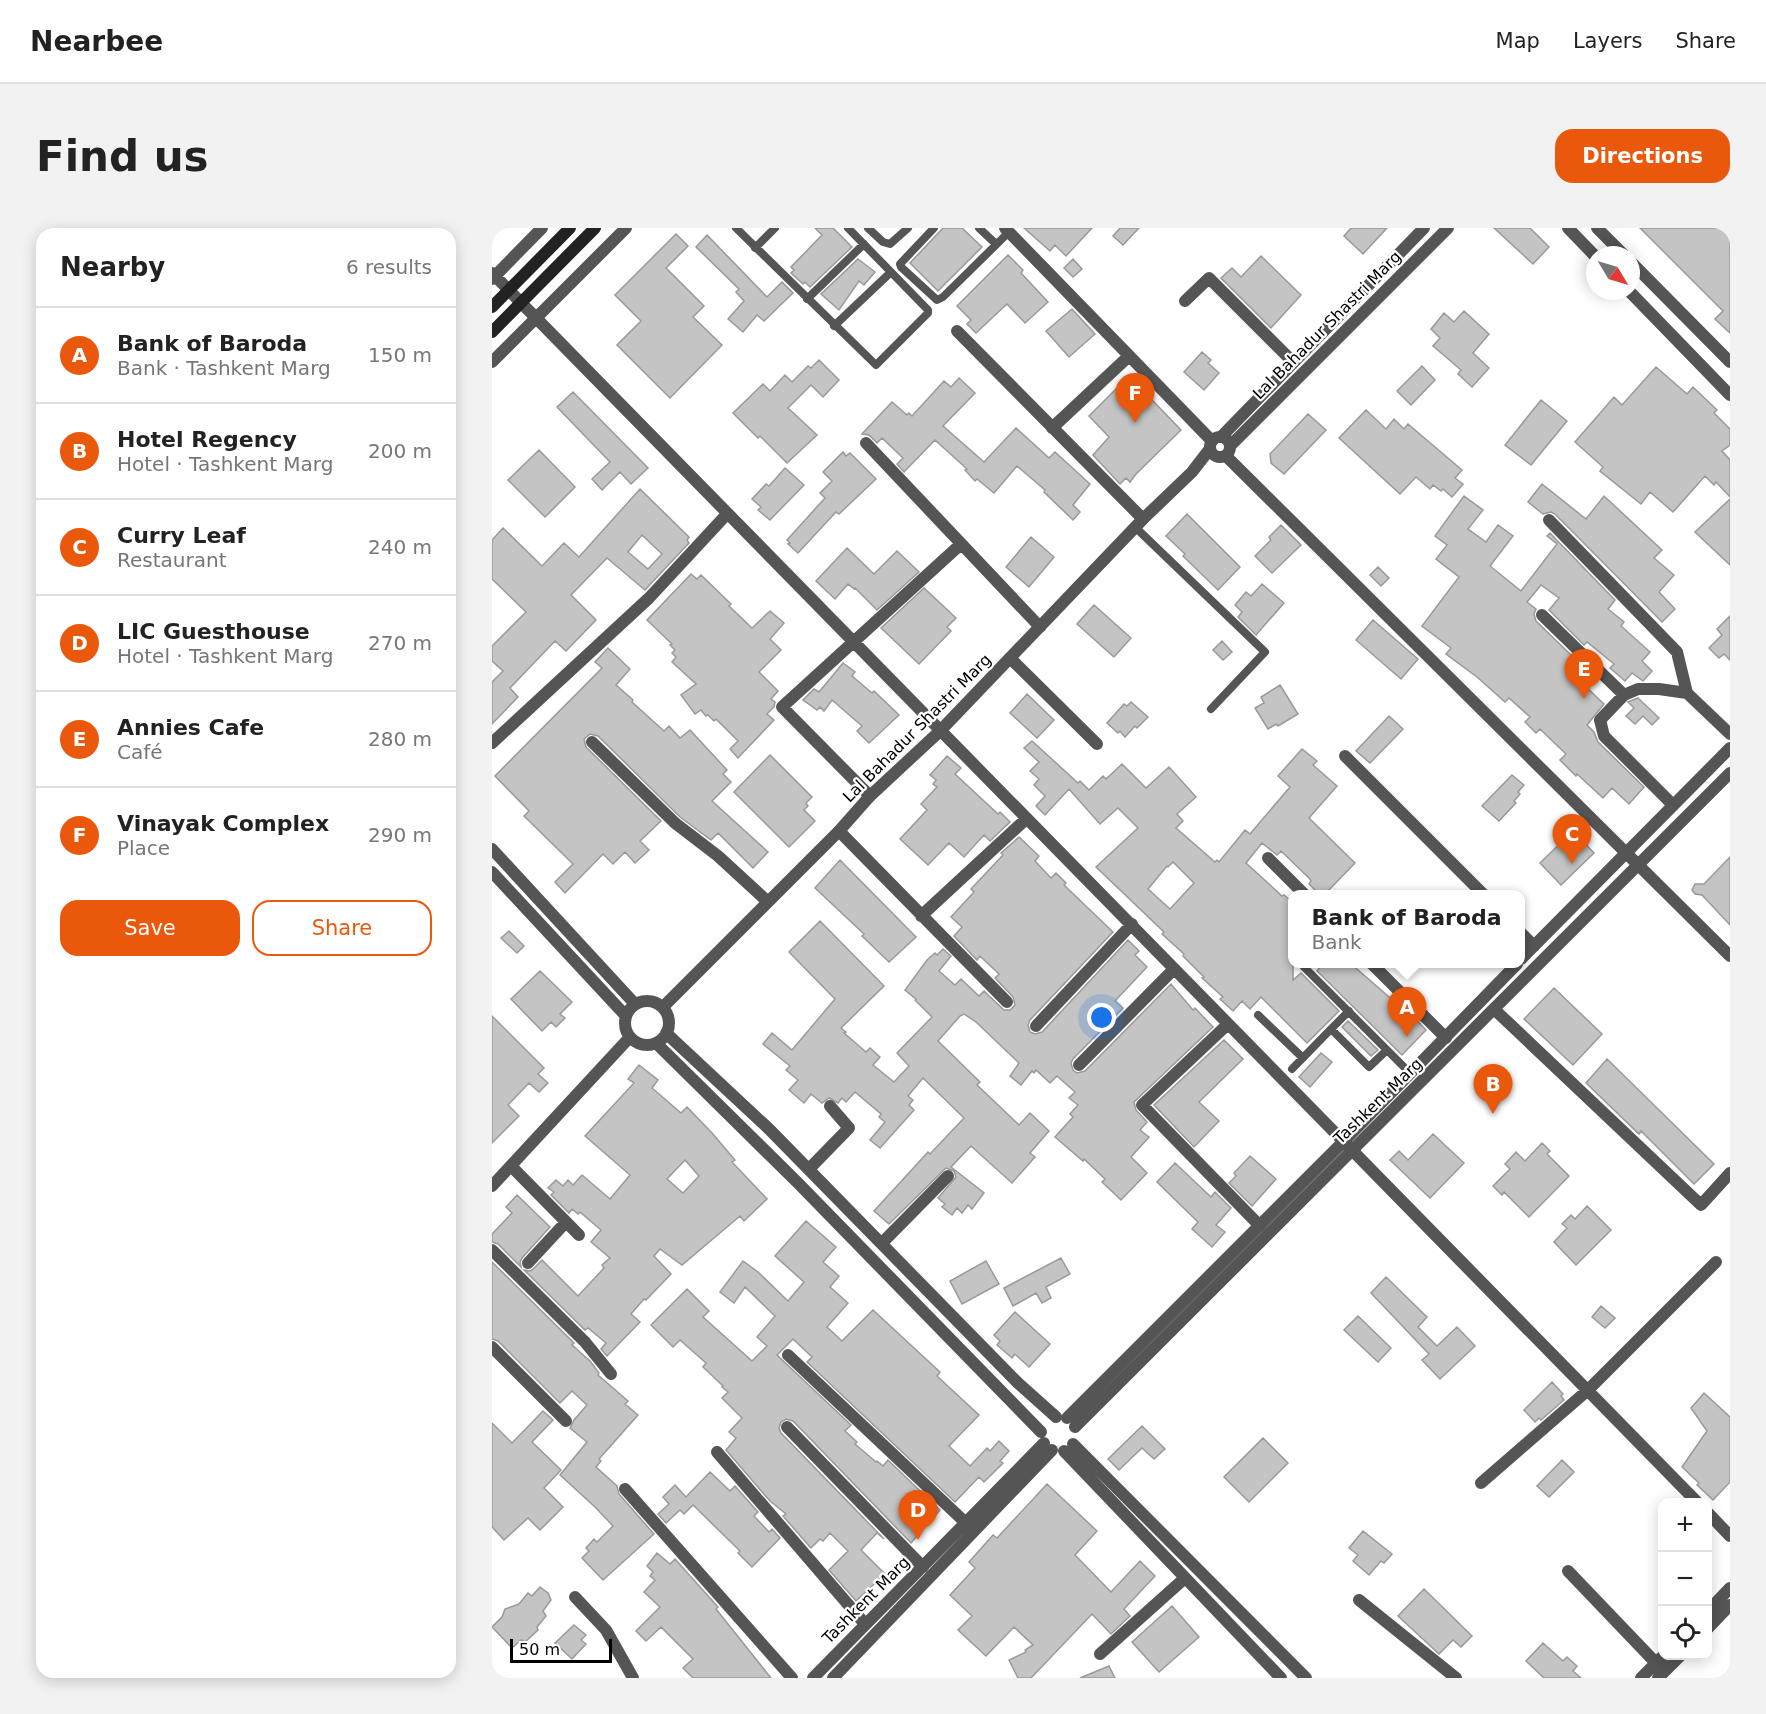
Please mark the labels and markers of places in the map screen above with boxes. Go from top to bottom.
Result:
pin: F [1116,374,1154,423]
pin: E [1564,650,1604,699]
pin: C [1552,814,1592,864]
pin: A [1388,988,1426,1037]
pin: B [1474,1064,1512,1114]
pin: D [898,1490,938,1540]

